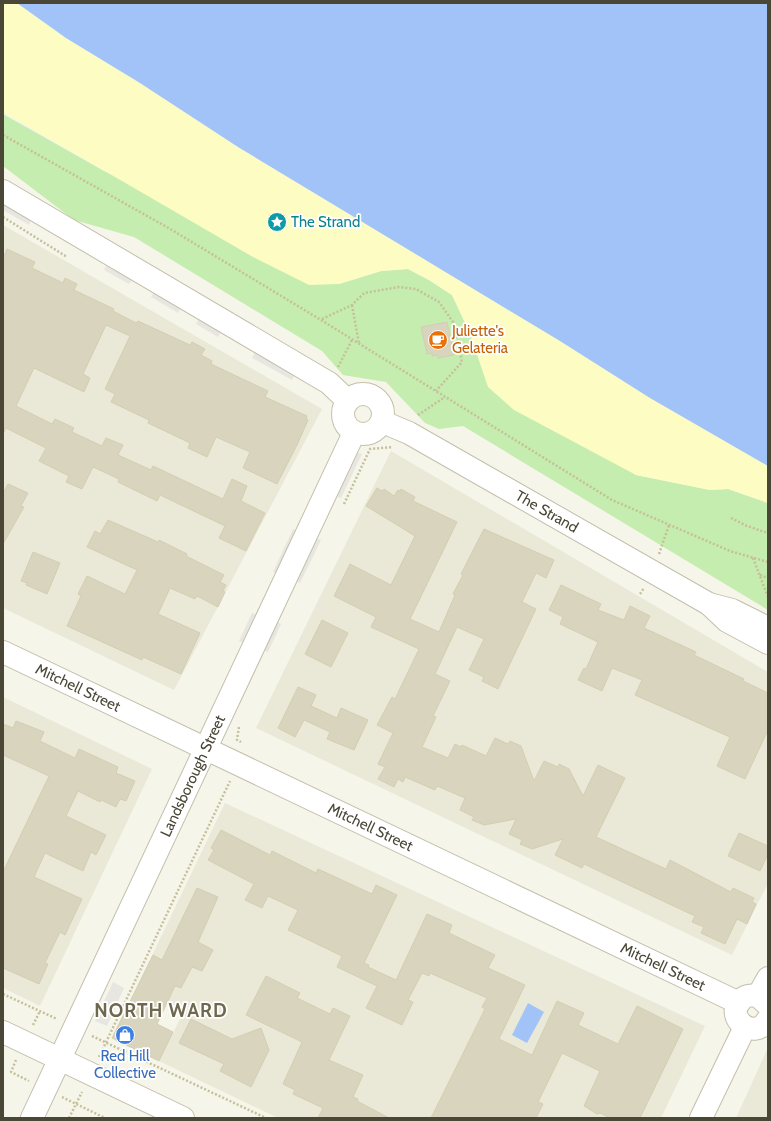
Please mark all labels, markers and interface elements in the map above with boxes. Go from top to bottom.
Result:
place icon: The Strand [266,211,288,233]
place label: The Strand [291,213,360,231]
place label: Juliette's Gelateria [451,322,509,357]
cafe icon: Juliette's Gelateria [427,329,449,351]
street label: The Strand [512,487,581,537]
street label: Mitchell Street [33,660,123,716]
street label: Landsborough Street [156,712,229,840]
street label: Mitchell Street [325,799,416,855]
street label: Mitchell Street [617,939,708,995]
district label: NORTH WARD [94,999,228,1022]
shop icon: Red Hill Collective [114,1024,136,1046]
place label: Red Hill Collective [94,1047,156,1082]

